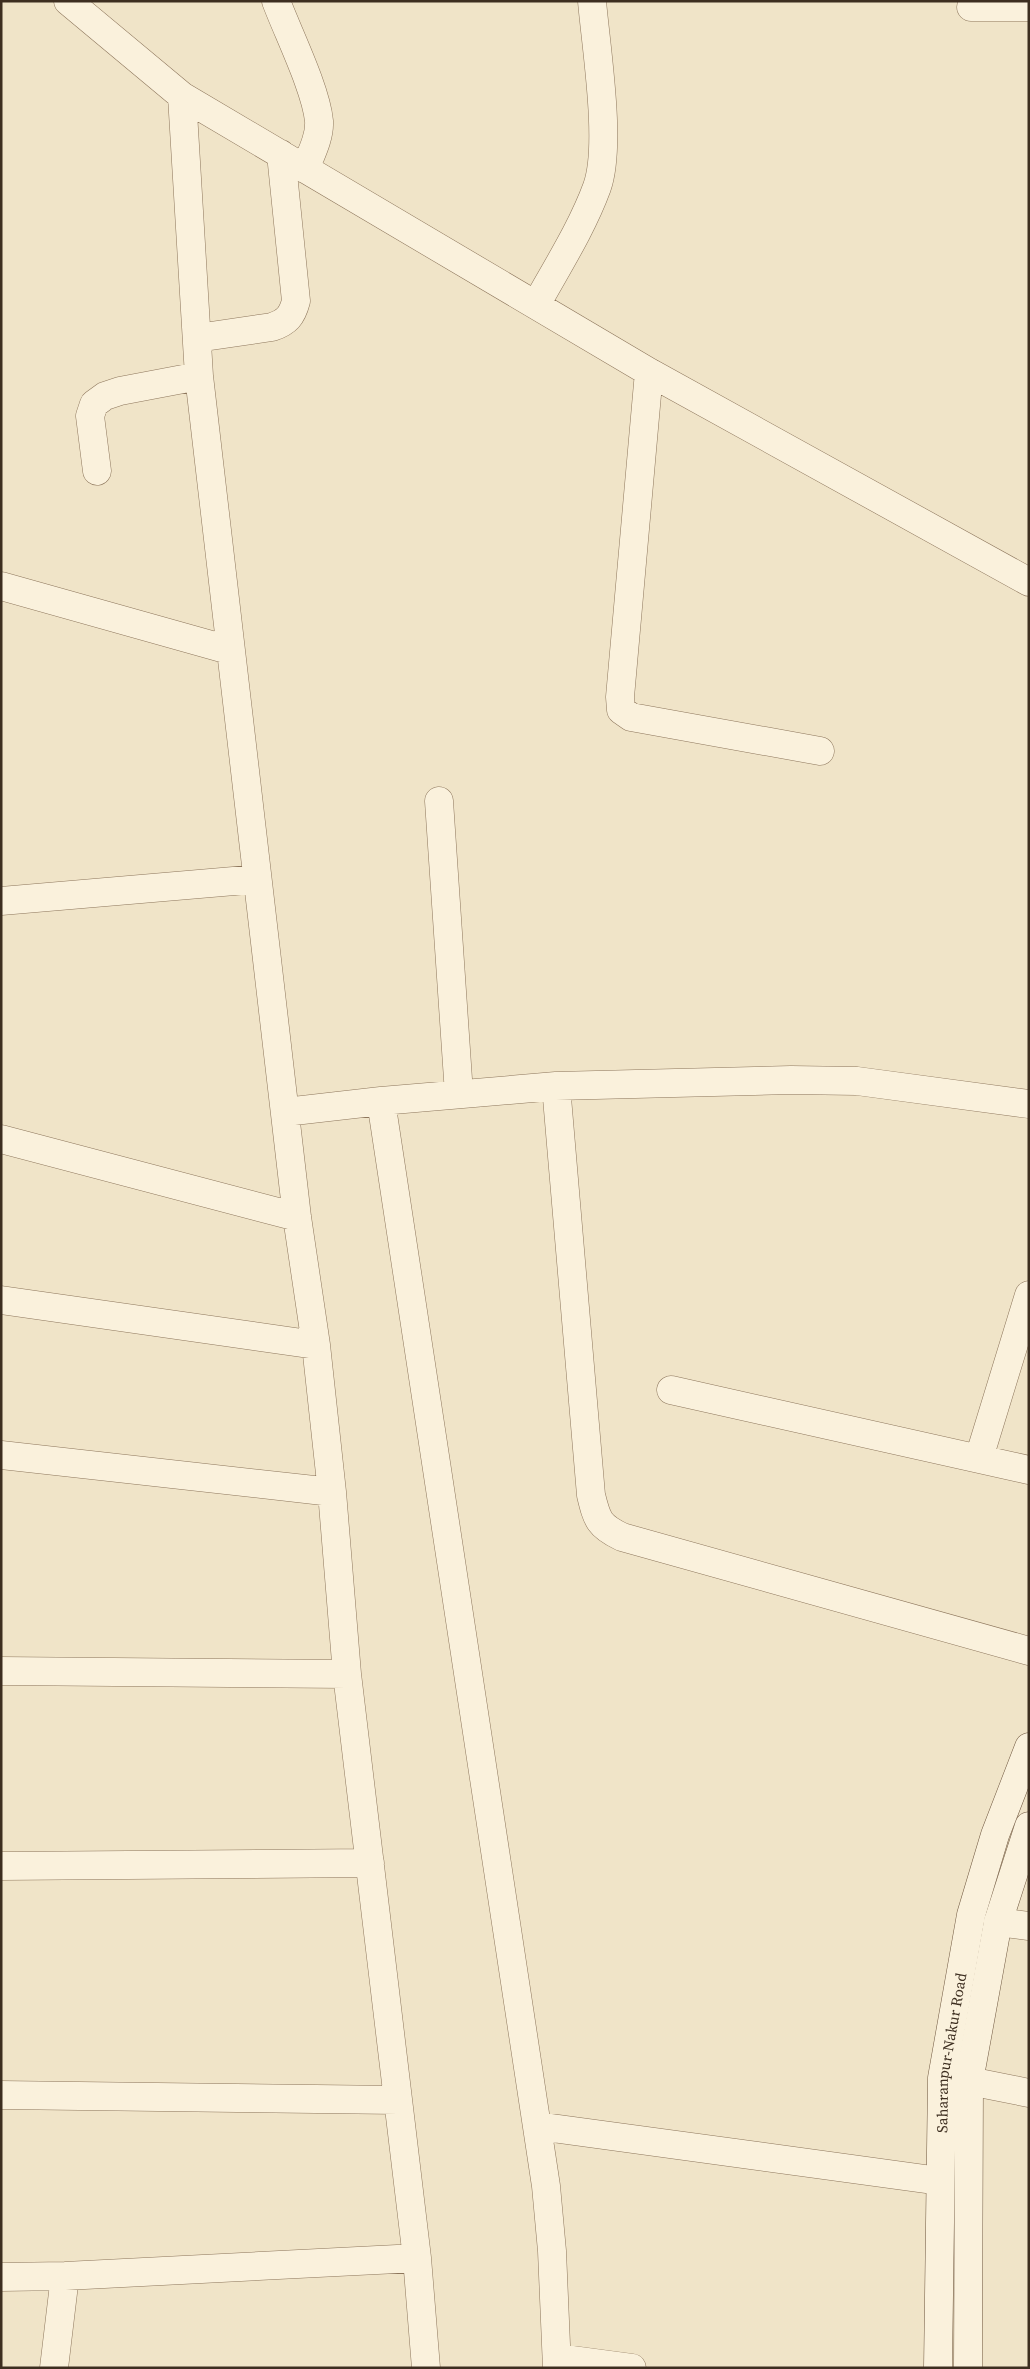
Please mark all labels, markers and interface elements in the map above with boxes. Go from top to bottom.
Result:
street label: Saharanpur-Nakur Road [931,1971,971,2133]

